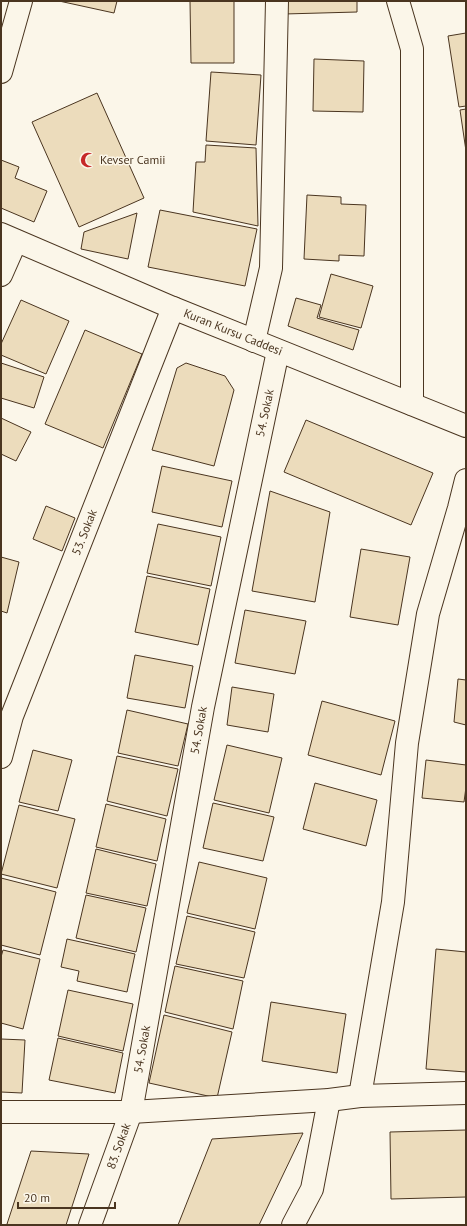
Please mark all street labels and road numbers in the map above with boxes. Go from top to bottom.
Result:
street label: Kuran Kursu Caddesi [182,305,285,358]
street label: 54. Sokak [252,388,277,438]
street label: 53. Sokak [68,507,100,557]
street label: 54. Sokak [187,705,210,755]
street label: 54. Sokak [130,1024,153,1074]
street label: 83. Sokak [103,1120,134,1171]

